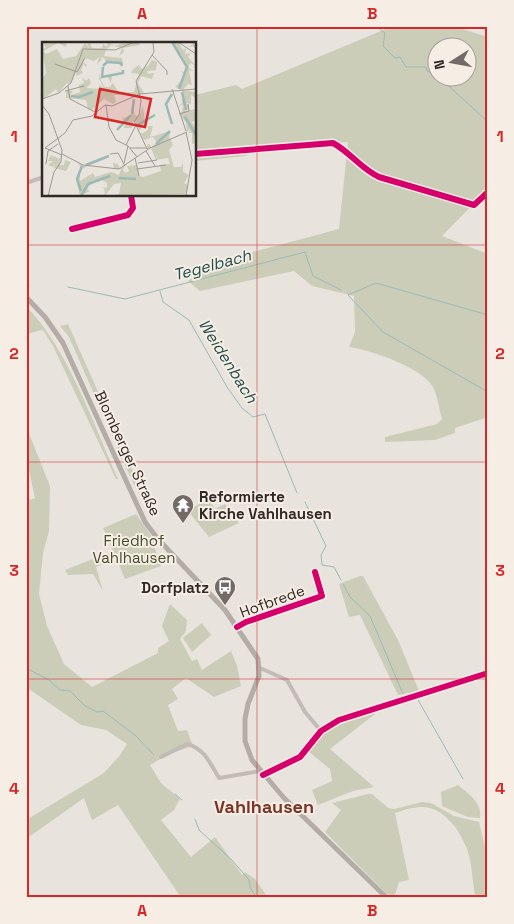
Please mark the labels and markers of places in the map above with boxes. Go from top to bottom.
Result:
place label: Reformierte Kirche Vahlhausen [199,487,332,523]
temple icon: Reformierte Kirche Vahlhausen [171,493,195,524]
bus stop icon: Dorfplatz [213,575,237,606]
place label: Dorfplatz [141,578,209,597]

